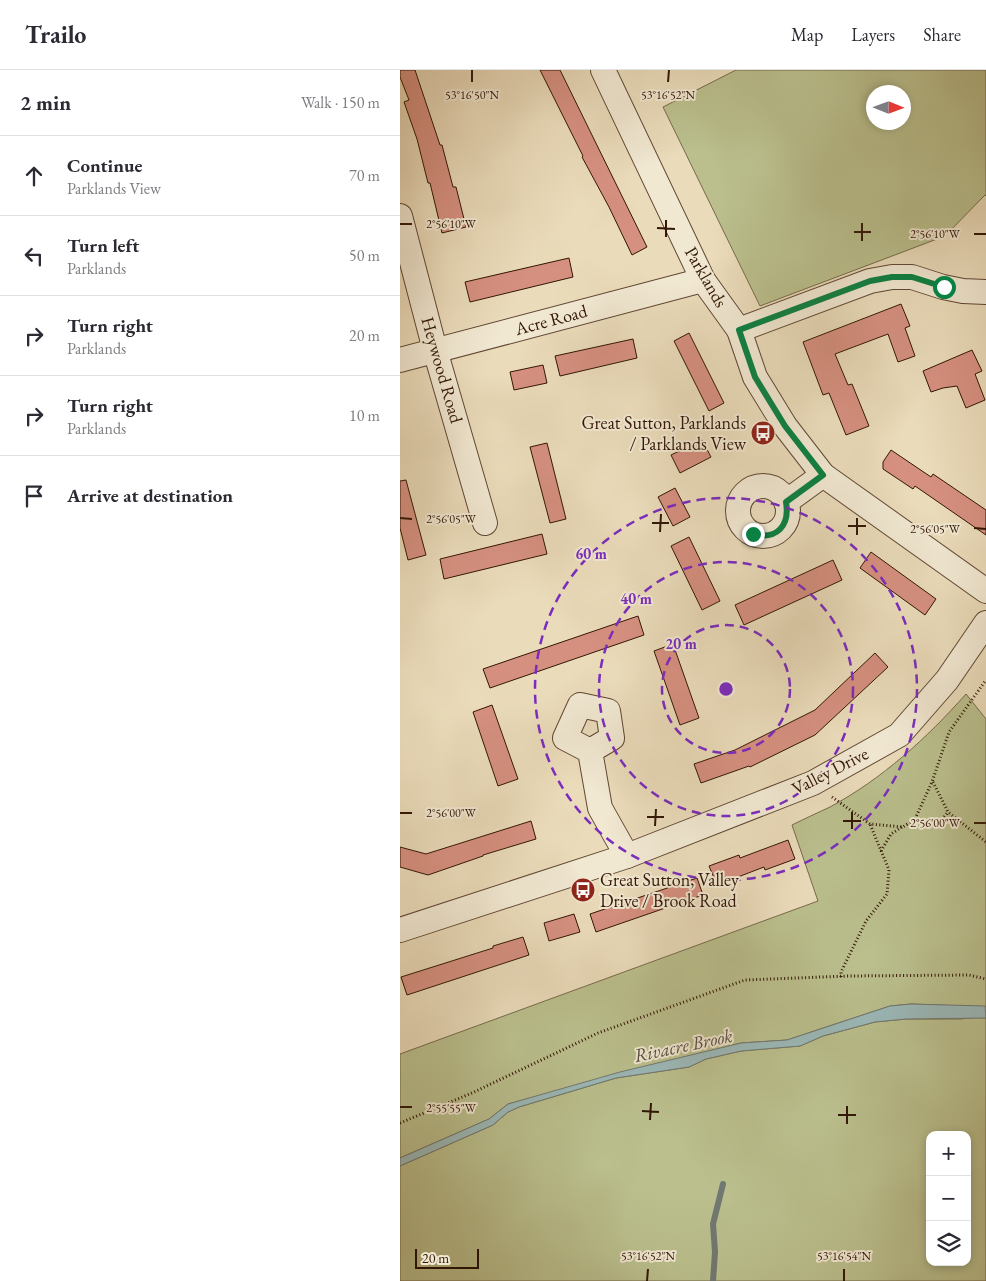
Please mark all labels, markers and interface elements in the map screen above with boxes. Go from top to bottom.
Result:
text: Trailo [25,19,86,50]
text: Map [791,23,823,46]
text: Layers [851,23,895,46]
text: Share [923,23,961,46]
north arrow [866,85,911,130]
text: 53°16'50"N [445,87,499,103]
text: 53°16'52"N [641,87,695,103]
text: 2 min [20,89,71,116]
text: Walk · 150 m [301,92,380,113]
text: Continue [67,153,142,178]
icon: ahead [20,162,48,190]
text: 70 m [349,165,380,186]
text: Parklands View [67,178,161,199]
text: 2°56'10"W [426,216,477,232]
text: 2°56'10"W [910,226,961,242]
text: Turn left [67,233,139,258]
icon: left [20,242,48,270]
street label: Parklands [680,242,733,311]
text: 50 m [349,245,380,266]
text: Parklands [67,258,126,279]
route start [933,276,956,299]
street label: Acre Road [511,299,590,340]
text: Turn right [67,313,153,338]
street label: Heywood Road [416,314,469,427]
icon: right [20,322,48,350]
text: 20 m [349,325,380,346]
text: Parklands [67,338,126,359]
text: Turn right [67,393,153,418]
icon: right [20,402,48,430]
text: 10 m [349,405,380,426]
place label: Great Sutton, Parklands / Parklands View [581,411,747,455]
text: Parklands [67,418,126,439]
bus stop icon: Great Sutton, Parklands / Parklands View [750,420,776,446]
icon: arrive [20,482,48,510]
text: Arrive at destination [67,483,233,508]
text: 2°56'05"W [426,511,477,527]
text: 2°56'05"W [910,521,961,537]
route end [742,523,765,546]
text: 60 m [575,544,607,563]
text: 40 m [620,589,652,608]
text: 20 m [665,634,697,653]
centre of rings [717,680,735,698]
street label: Valley Drive [788,741,872,800]
text: 2°56'00"W [426,805,477,821]
text: 2°56'00"W [910,815,961,831]
place label: Great Sutton, Valley Drive / Brook Road [600,868,739,912]
bus stop icon: Great Sutton, Valley Drive / Brook Road [570,877,596,903]
water label: Rivacre Brook [632,1023,735,1068]
text: 2°55'55"W [426,1100,477,1116]
map controls [926,1131,971,1266]
button: + [926,1131,971,1176]
button: − [926,1176,971,1221]
button: layers [926,1221,971,1266]
scale bar [415,1246,479,1269]
text: 53°16'52"N [621,1248,675,1264]
text: 53°16'54"N [817,1248,871,1264]
text: 20 m [422,1249,449,1267]

